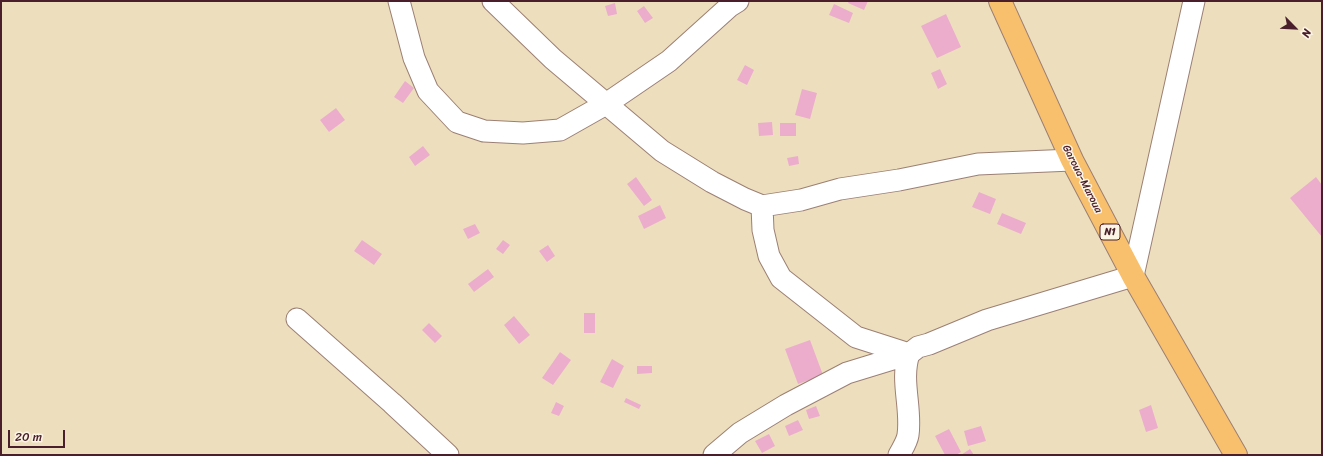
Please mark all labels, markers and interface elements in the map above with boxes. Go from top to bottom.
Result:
north arrow [1275,8,1315,48]
text: N [1296,26,1317,40]
street label: Garoua-Maroua [1059,143,1105,215]
road number: N1 [1100,224,1120,240]
scale bar [10,422,67,448]
text: 20 m [15,426,42,448]

